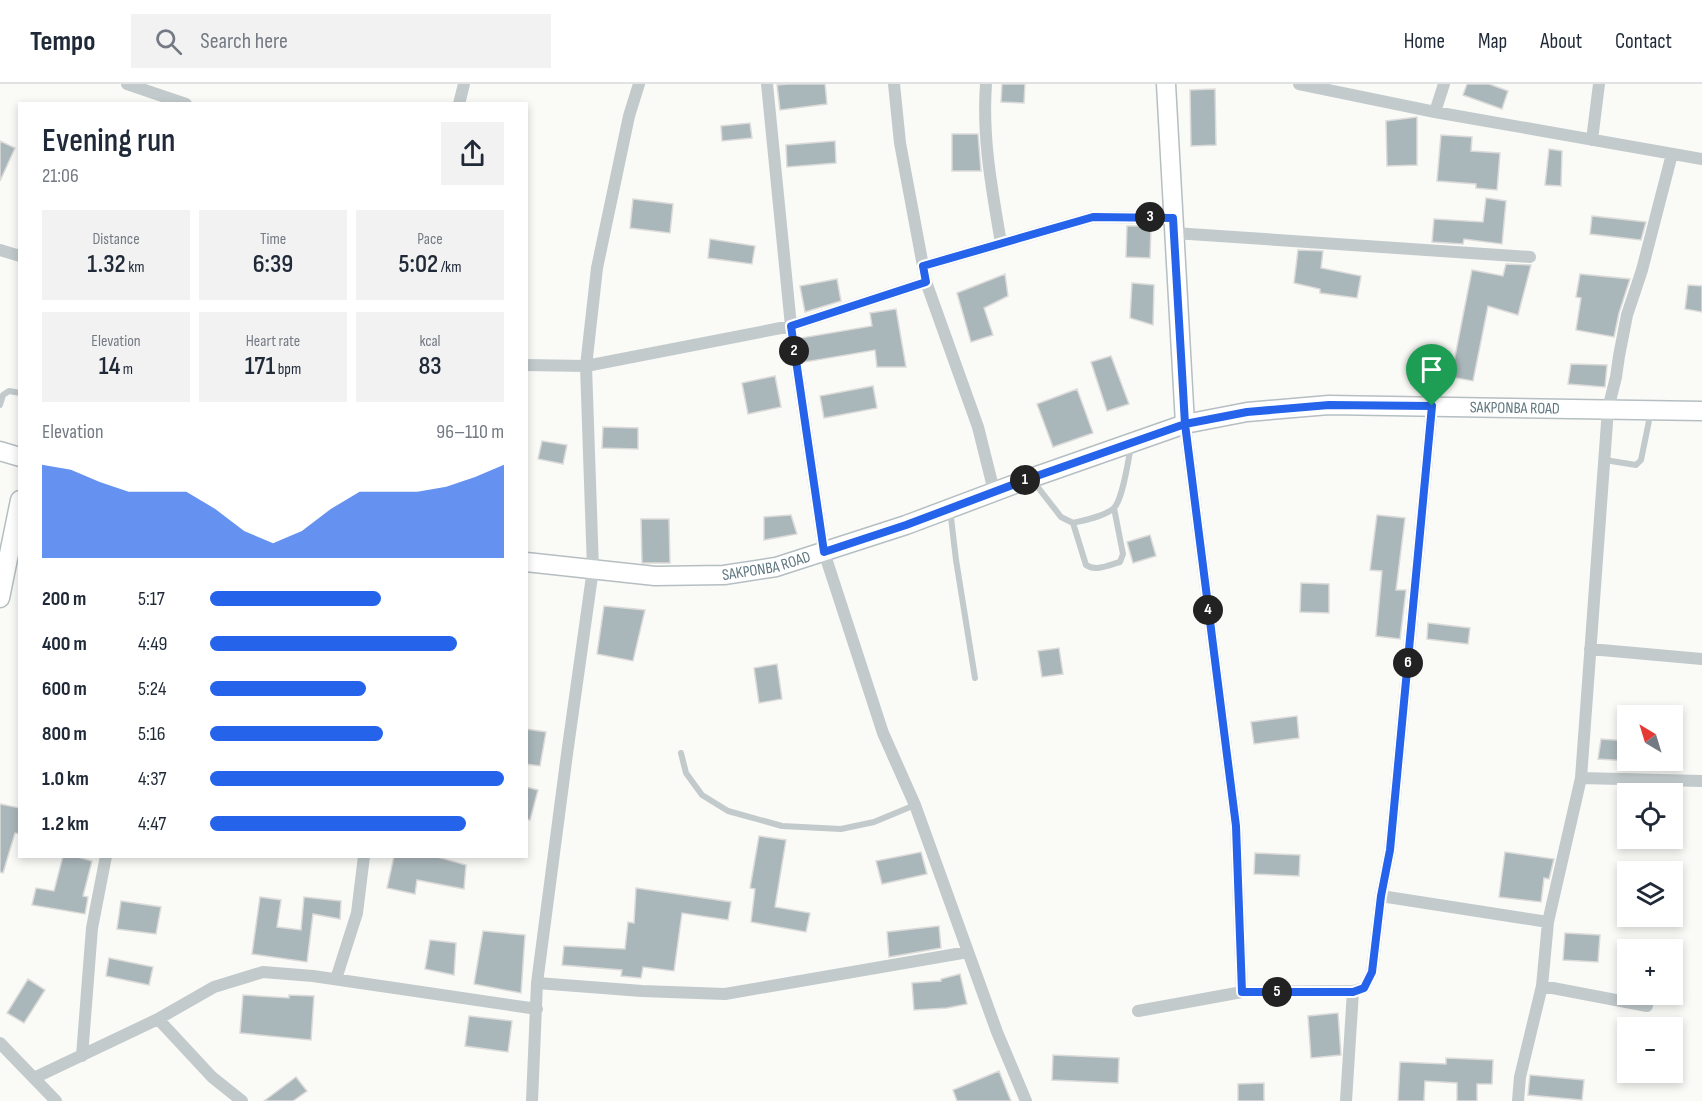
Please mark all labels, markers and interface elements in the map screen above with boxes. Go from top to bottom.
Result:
search box [131,14,551,68]
text: Tempo [30,25,95,58]
icon: search [152,25,185,58]
text: Search here [200,28,288,55]
text: Home [1404,29,1445,54]
text: Map [1478,29,1507,54]
text: About [1540,29,1582,54]
text: Contact [1615,29,1672,54]
text: Evening run [42,121,176,161]
button: share [441,122,504,185]
text: 21:06 [42,164,79,188]
pin: 3 [1135,202,1165,232]
text: 3 [1146,207,1154,226]
text: Distance [92,230,140,249]
text: Time [260,230,286,249]
text: Pace [417,230,443,249]
text: 1.32 [87,249,126,280]
text: 6:39 [253,249,293,280]
text: 5:02 [399,249,438,280]
text: km [126,258,145,277]
text: /km [438,258,461,277]
text: Elevation [91,332,141,351]
text: Heart rate [246,332,300,351]
text: kcal [419,332,441,351]
pin: 2 [779,336,809,366]
text: 2 [790,341,798,360]
pin [1406,344,1457,406]
text: 14 [99,351,120,382]
text: 171 [245,351,275,382]
text: 83 [418,351,442,382]
icon: arrive [1415,353,1448,386]
text: m [120,360,133,379]
text: bpm [275,360,301,379]
street label: SAKPONBA ROAD [1470,398,1560,418]
text: Elevation [42,420,104,444]
text: 96–110 m [436,420,504,444]
pin: 1 [1010,465,1040,495]
text: 1 [1022,470,1028,489]
street label: SAKPONBA ROAD [721,547,813,585]
text: 200 m [42,587,86,611]
text: 5:17 [138,587,165,611]
pin: 4 [1193,595,1223,625]
text: 4 [1204,600,1212,619]
text: 400 m [42,632,87,656]
text: 4:49 [138,632,167,656]
pin: 6 [1393,648,1423,678]
text: 6 [1404,653,1412,672]
text: 600 m [42,677,87,701]
text: 5:24 [138,677,166,701]
north arrow [1617,705,1683,771]
map controls [1617,705,1683,1083]
text: 800 m [42,722,87,746]
text: 5:16 [138,722,166,746]
text: 1.0 km [42,767,89,791]
text: 4:37 [138,767,167,791]
button: locate [1617,783,1683,849]
text: 1.2 km [42,812,89,836]
text: 4:47 [138,812,166,836]
button: layers [1617,861,1683,927]
button: + [1617,939,1683,1005]
pin: 5 [1262,977,1292,1007]
text: 5 [1273,982,1281,1001]
button: − [1617,1017,1683,1083]

